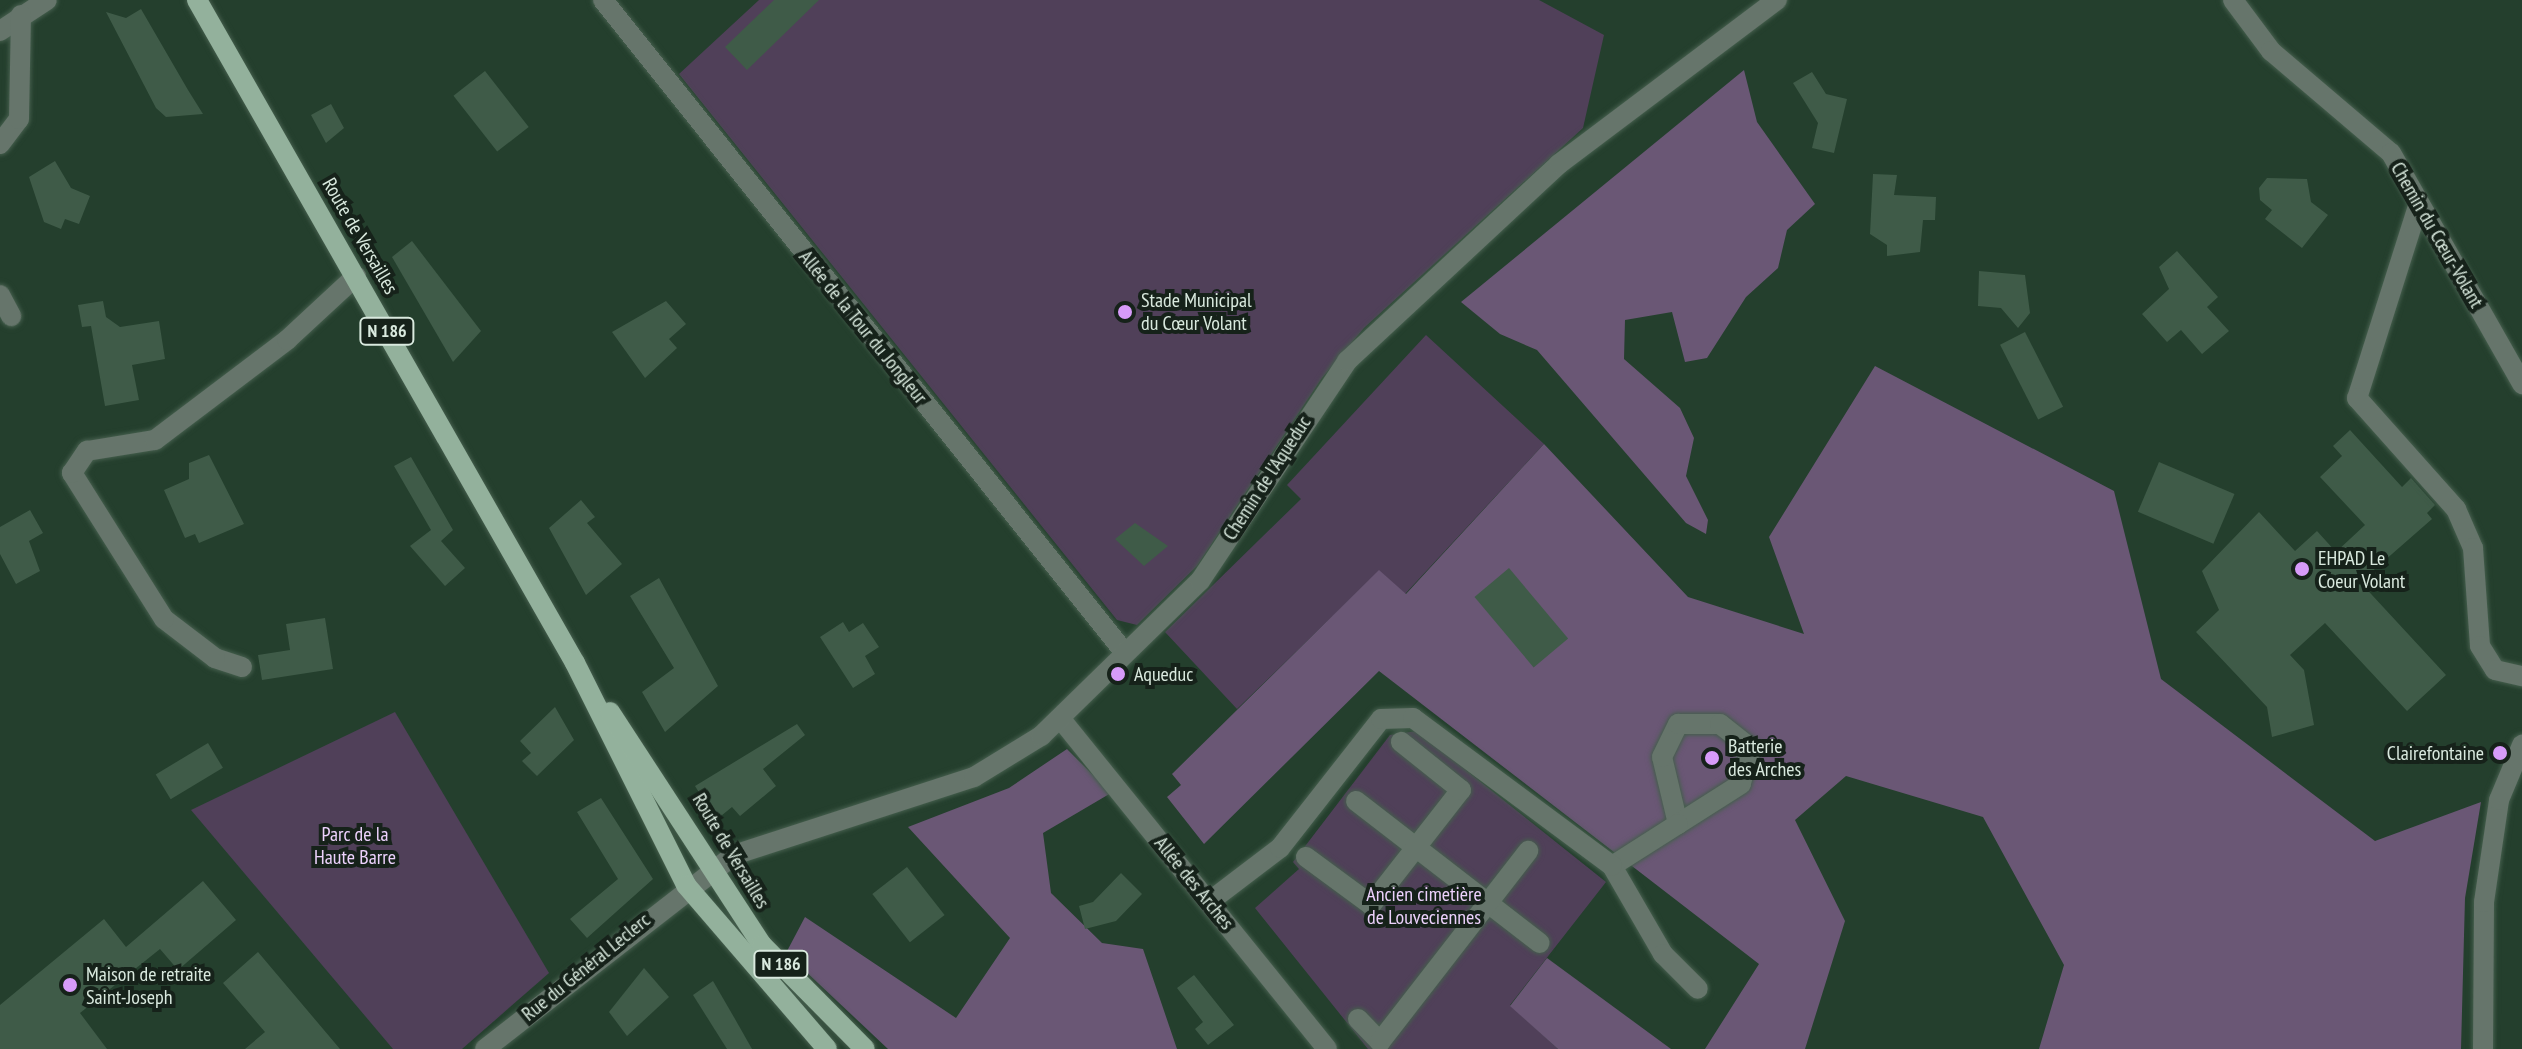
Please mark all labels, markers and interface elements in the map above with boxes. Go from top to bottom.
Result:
street label: Chemin du Cœur-Volant [2386,158,2488,312]
street label: Route de Versailles [317,173,403,299]
street label: Allée de la Tour du Jongleur [794,245,932,409]
place label: Stade Municipal du Cœur Volant [1141,288,1252,335]
marker: Stade Municipal du Cœur Volant [1116,303,1134,321]
road number: N 186 [359,317,415,345]
street label: Chemin de l'Aqueduc [1218,411,1316,545]
place label: EHPAD Le Coeur Volant [2318,546,2406,593]
marker: EHPAD Le Coeur Volant [2293,560,2311,578]
place label: Aqueduc [1134,662,1193,686]
marker: Aqueduc [1109,665,1127,683]
place label: Batterie des Arches [1728,734,1802,781]
place label: Clairefontaine [2387,741,2484,765]
marker: Clairefontaine [2491,744,2509,762]
marker: Batterie des Arches [1703,749,1721,767]
street label: Route de Versailles [687,789,775,913]
park label: Parc de la Haute Barre [314,822,396,869]
street label: Allée des Arches [1149,831,1239,935]
park label: Ancien cimetière de Louveciennes [1366,882,1482,929]
street label: Rue du Général Leclerc [517,908,655,1026]
road number: N 186 [753,950,809,978]
place label: Maison de retraite Saint-Joseph [86,962,211,1009]
marker: Maison de retraite Saint-Joseph [61,976,79,994]

